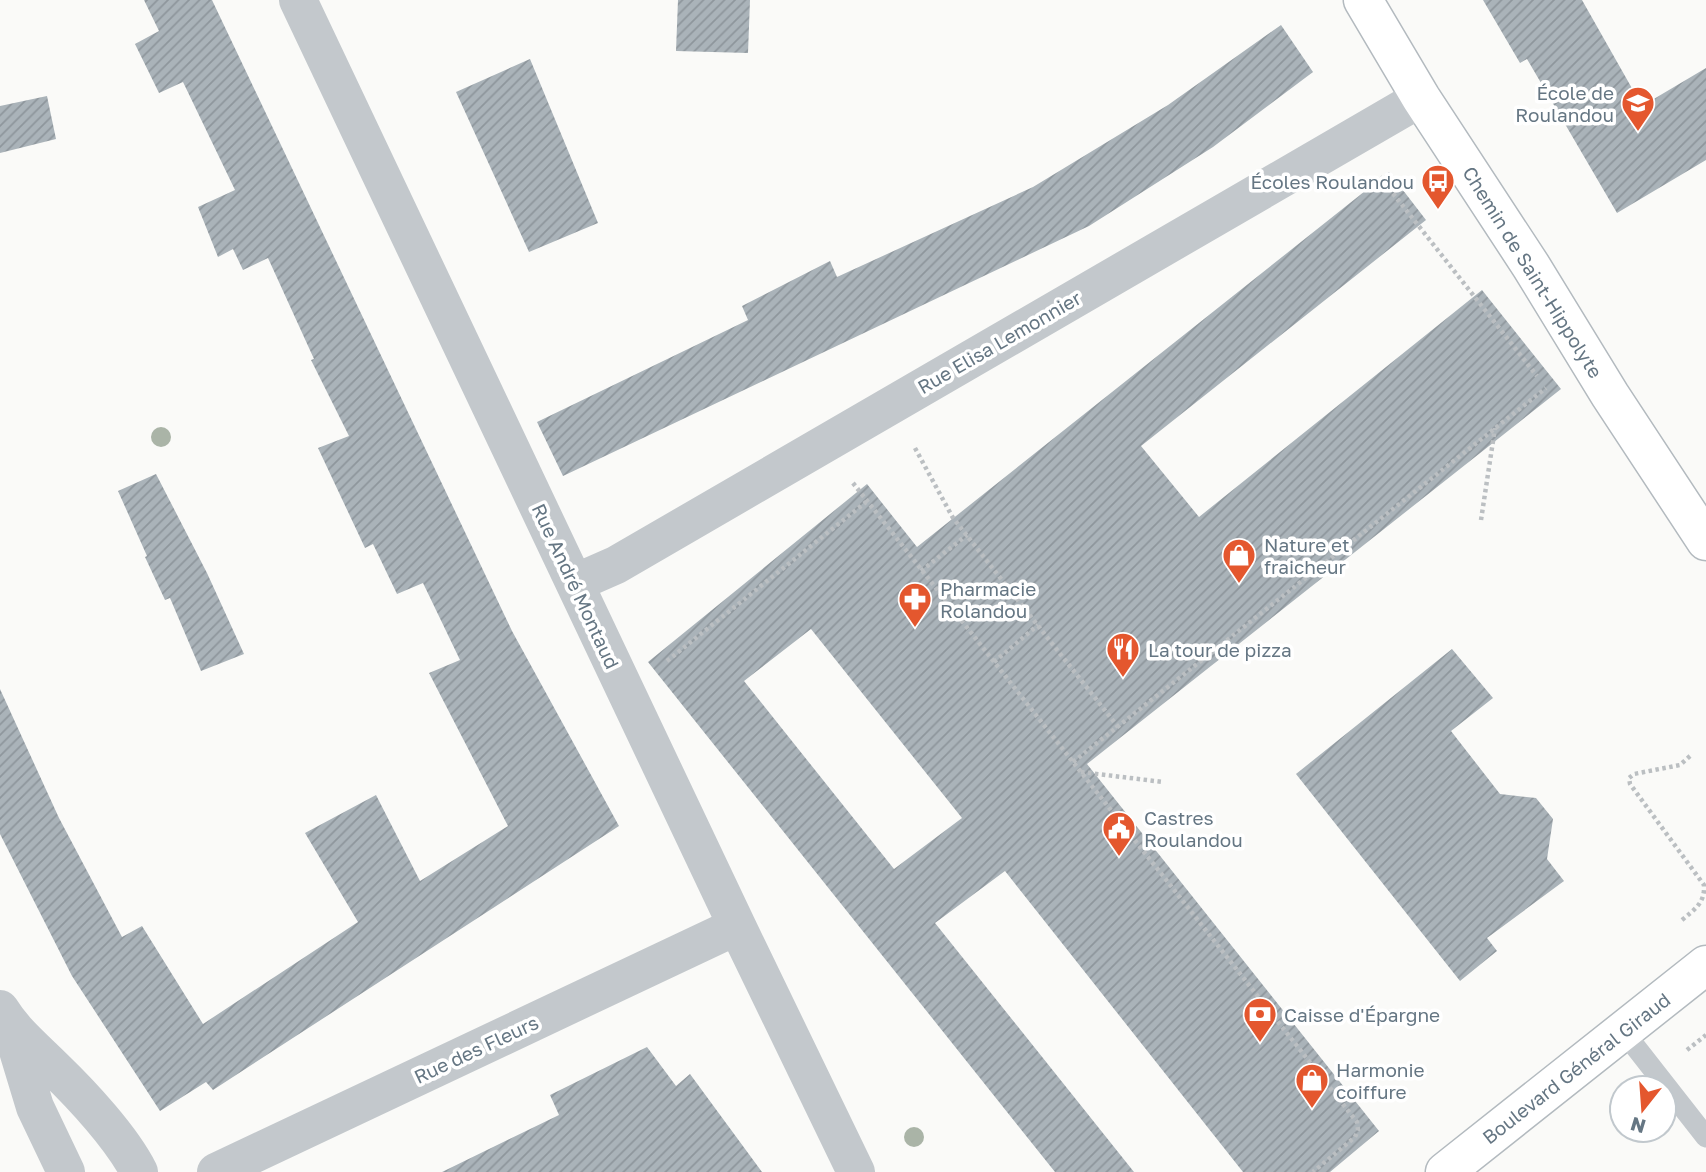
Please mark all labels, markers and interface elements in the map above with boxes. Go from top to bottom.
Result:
place label: École de Roulandou [1515,81,1614,126]
school or university icon: École de Roulandou [1619,84,1657,133]
bus stop icon: Écoles Roulandou [1419,162,1457,211]
street label: Chemin de Saint-Hippolyte [1458,162,1608,382]
place label: Écoles Roulandou [1250,170,1414,193]
street label: Rue Elisa Lemonnier [913,286,1085,398]
street label: Rue André Montaud [528,500,624,672]
place label: Nature et fraicheur [1264,533,1350,578]
shop icon: Nature et fraicheur [1220,536,1258,585]
place label: Pharmacie Rolandou [940,577,1036,622]
pharmacy icon: Pharmacie Rolandou [896,580,934,629]
restaurant icon: La tour de pizza [1104,630,1142,679]
place label: La tour de pizza [1148,638,1292,661]
place label: Castres Roulandou [1144,806,1243,851]
public building icon: Castres Roulandou [1100,809,1138,858]
street label: Boulevard Général Giraud [1477,987,1675,1149]
bank icon: Caisse d'Épargne [1241,995,1279,1044]
place label: Caisse d'Épargne [1284,1003,1440,1026]
street label: Rue des Fleurs [410,1010,542,1088]
place label: Harmonie coiffure [1336,1058,1425,1103]
shop icon: Harmonie coiffure [1293,1061,1331,1110]
north arrow [1608,1074,1678,1144]
text: N [1628,1113,1648,1139]

